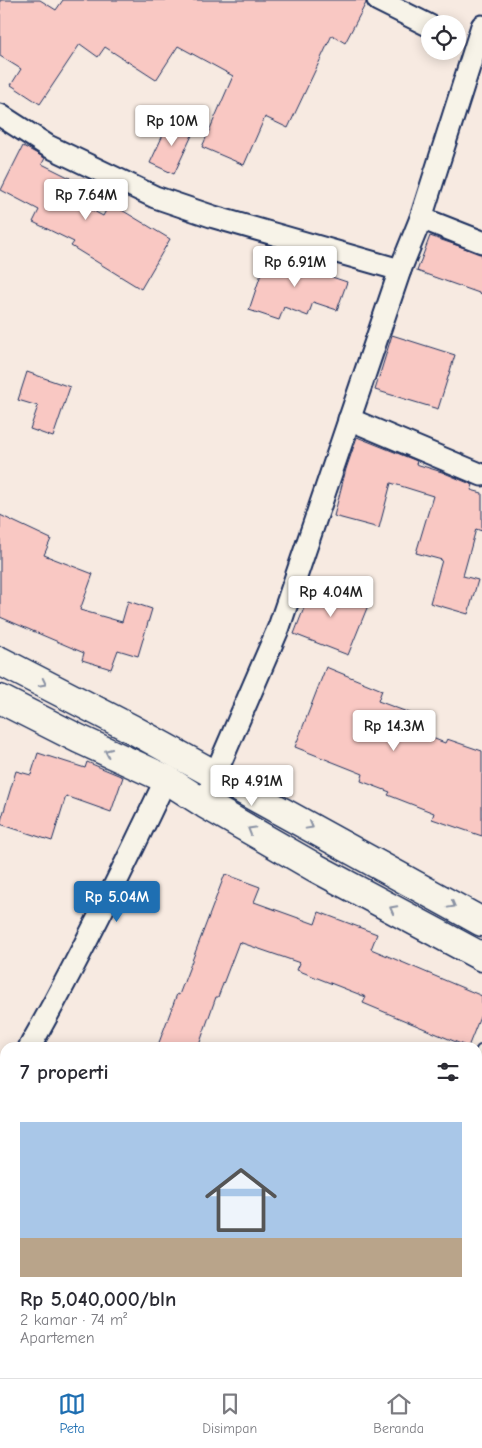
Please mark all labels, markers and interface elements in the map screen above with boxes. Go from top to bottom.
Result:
map controls [421,15,466,60]
button: locate [421,15,466,60]
pin: Rp 10M [131,104,213,147]
text: Rp 10M [146,112,198,130]
pin: Rp 7.64M [34,178,138,221]
text: Rp 7.64M [55,186,117,204]
pin: Rp 6.91M [243,246,347,288]
text: Rp 6.91M [264,253,326,271]
pin: Rp 4.04M [279,576,383,618]
text: Rp 4.04M [299,583,363,601]
one-way arrow [38,677,47,687]
pin: Rp 14.3M [342,710,446,752]
text: Rp 14.3M [364,717,424,735]
one-way arrow [105,749,114,759]
pin: Rp 4.91M [200,764,304,807]
text: Rp 4.91M [221,772,283,790]
one-way arrow [304,820,313,830]
one-way arrow [247,827,256,837]
pin: Rp 5.04M [65,880,169,923]
text: Rp 5.04M [85,888,149,906]
one-way arrow [447,899,456,909]
one-way arrow [389,906,398,916]
icon: filters [434,1058,462,1086]
text: 7 properti [20,1060,109,1084]
icon: home [196,1155,286,1245]
text: Rp 5,040,000/bln [20,1287,176,1311]
text: 2 kamar · 74 m² [20,1311,127,1329]
text: Apartemen [20,1329,95,1347]
tab: Peta [58,1390,86,1437]
tab: Disimpan [202,1390,257,1437]
tab: Beranda [373,1390,424,1437]

